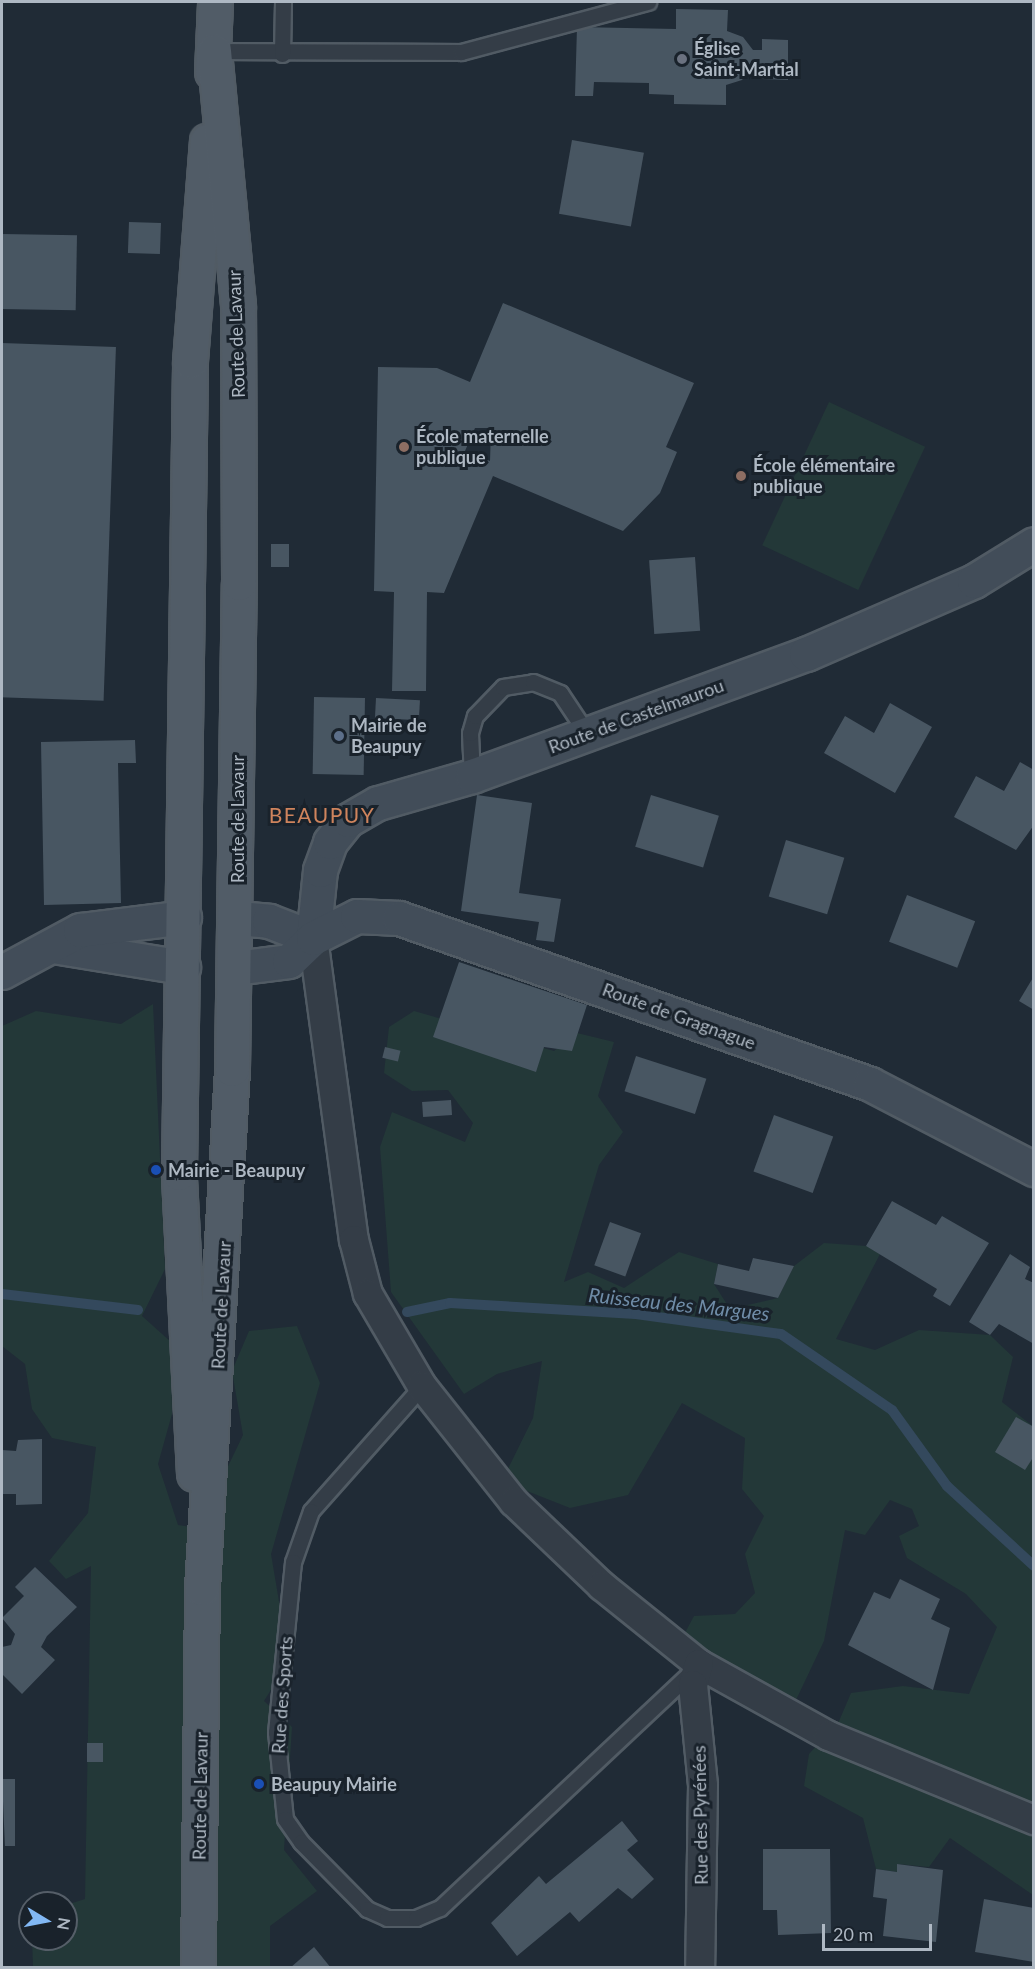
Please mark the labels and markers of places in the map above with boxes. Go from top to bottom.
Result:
place label: Église Saint-Martial [694,38,799,80]
marker: Église Saint-Martial [675,52,689,66]
place label: École maternelle publique [416,426,549,468]
marker: École maternelle publique [397,440,411,454]
place label: École élémentaire publique [753,455,895,498]
marker: École élémentaire publique [734,469,748,483]
place label: Mairie de Beaupuy [351,715,427,758]
marker: Mairie de Beaupuy [332,729,346,743]
place label: Mairie - Beaupuy [168,1159,305,1181]
marker: Mairie - Beaupuy [149,1163,163,1177]
place label: Beaupuy Mairie [271,1773,397,1795]
marker: Beaupuy Mairie [252,1777,266,1791]

